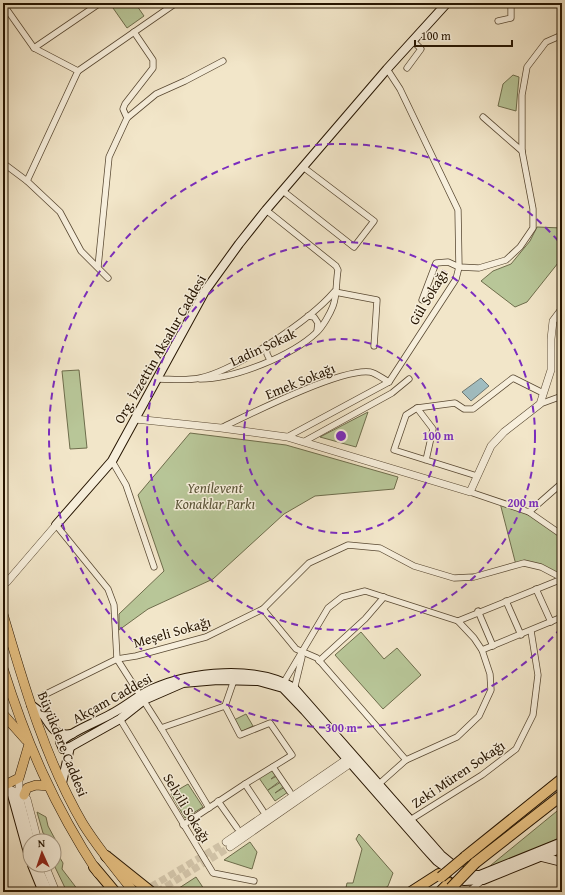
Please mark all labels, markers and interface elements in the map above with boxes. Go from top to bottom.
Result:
scale bar [415,22,512,48]
text: 100 m [421,27,451,44]
street label: Gül Sokağı [404,265,452,328]
street label: Org. İzzettin Aksalur Caddesi [109,271,211,427]
street label: Ladin Sokak [227,323,300,371]
street label: Emek Sokağı [262,358,338,404]
text: 100 m [422,427,455,444]
centre of rings [334,429,348,443]
park label: Yenilevent Konaklar Parkı [174,478,255,514]
text: 200 m [507,494,540,511]
street label: Meşeli Sokağı [131,611,213,653]
street label: Akçam Caddesi [69,668,155,728]
street label: Büyükdere Caddesi [33,688,93,800]
text: 300 m [325,719,358,736]
street label: Zeki Müren Sokağı [407,735,509,813]
street label: Selvili Sokağı [158,770,216,847]
north arrow [22,833,62,873]
text: N [37,835,46,851]

